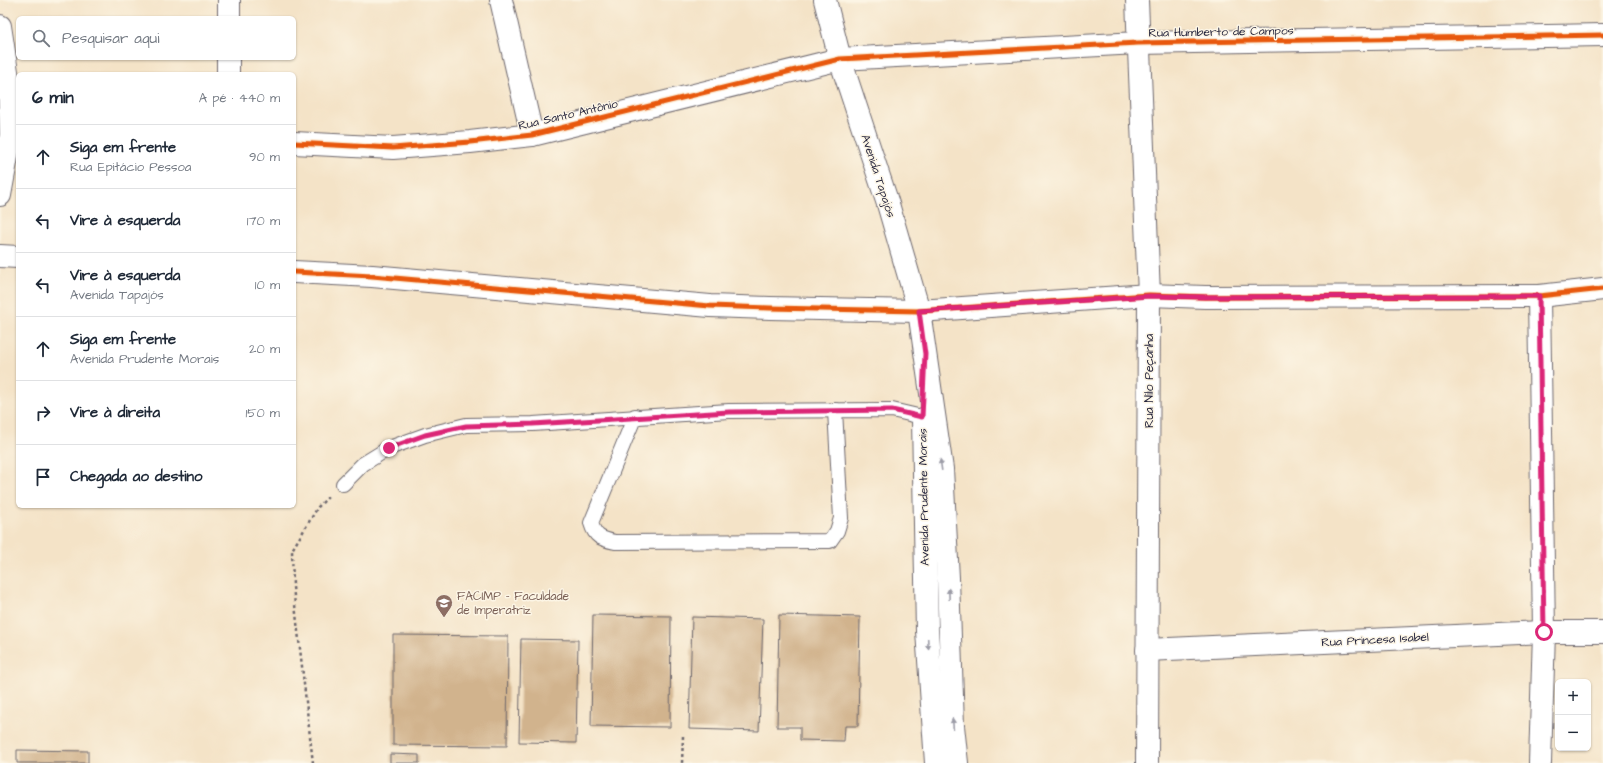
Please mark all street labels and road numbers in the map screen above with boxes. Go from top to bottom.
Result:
street label: Rua Humberto de Campos [1148,22,1294,42]
street label: Rua Santo Antônio [517,95,620,135]
street label: Avenida Tapajós [857,132,899,220]
street label: Rua Nilo Peçanha [1141,334,1158,428]
street label: Avenida Prudente Morais [914,428,934,566]
street label: Rua Princesa Isabel [1321,629,1429,651]

